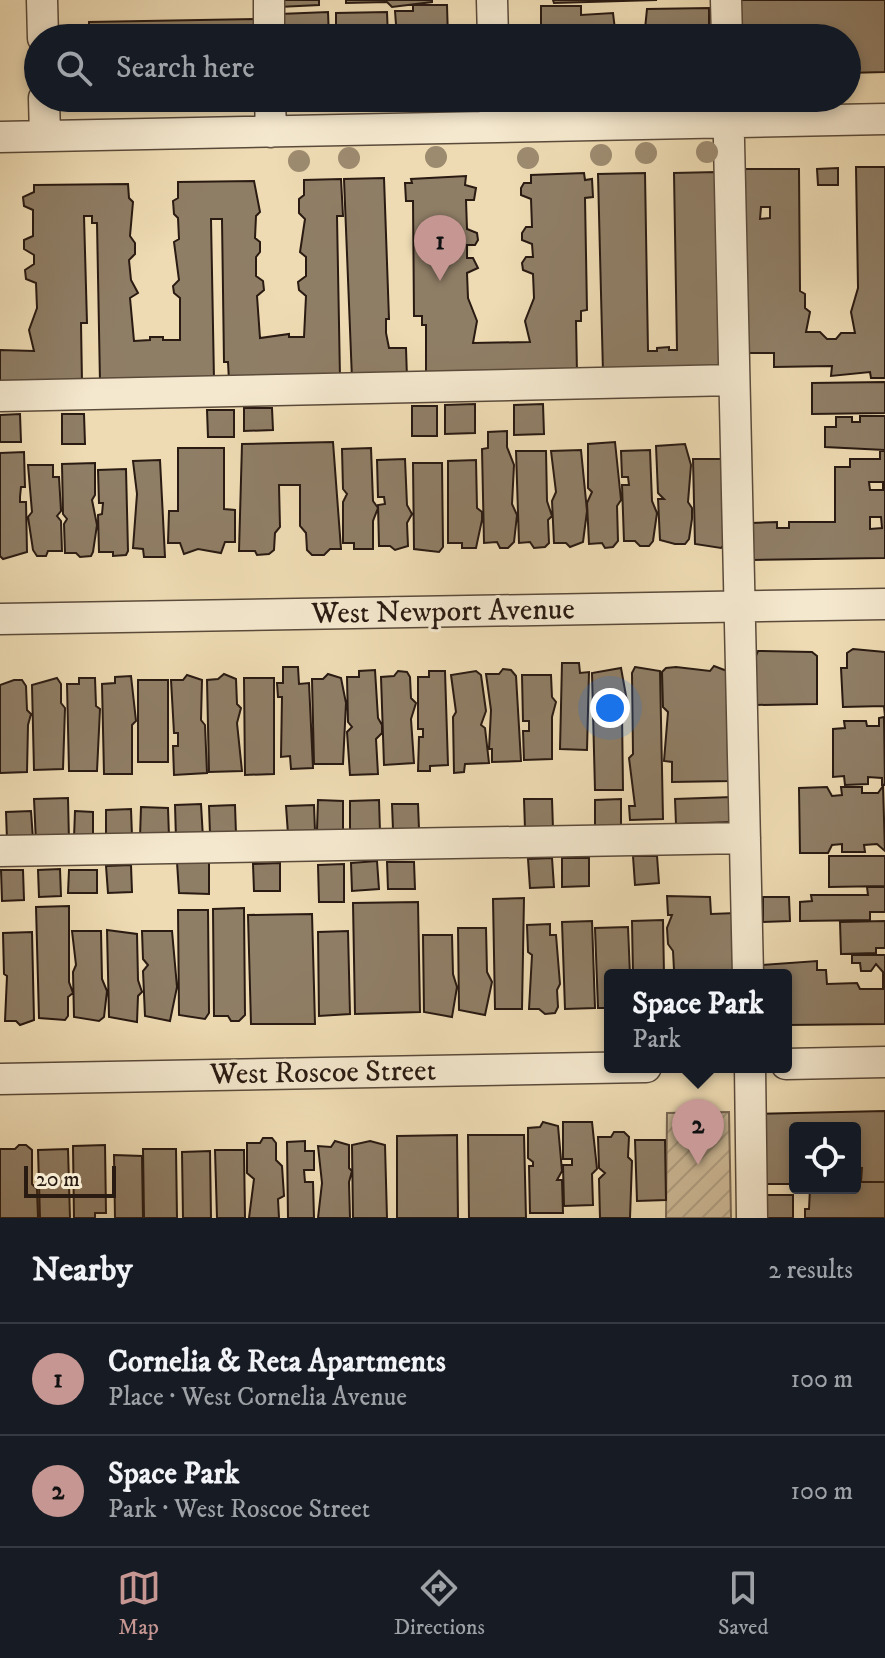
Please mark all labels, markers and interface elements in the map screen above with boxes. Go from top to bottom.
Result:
search box [24,24,861,112]
icon: search [52,46,96,90]
text: Search here [116,50,255,87]
pin: 1 [414,215,466,281]
street label: West Newport Avenue [310,591,575,633]
your location [590,688,630,728]
popup [604,969,792,1073]
text: Space Park [632,986,764,1023]
text: Park [632,1023,681,1056]
street label: West Roscoe Street [209,1053,436,1093]
pin: 2 [672,1099,724,1165]
map controls [789,1122,861,1194]
button: locate [789,1122,861,1194]
scale bar [24,1162,116,1198]
text: 20 m [36,1166,80,1193]
text: Nearby [32,1249,133,1291]
text: 2 results [768,1254,853,1287]
text: Cornelia & Reta Apartments [108,1344,446,1381]
text: 1 [53,1363,63,1396]
text: 100 m [790,1363,853,1396]
text: Place · West Cornelia Avenue [108,1381,407,1414]
text: Space Park [108,1456,239,1493]
text: 2 [52,1475,64,1508]
text: 100 m [790,1475,853,1508]
text: Park · West Roscoe Street [108,1493,370,1526]
tab: Map [117,1566,161,1641]
tab: Directions [394,1566,485,1641]
tab: Saved [718,1566,768,1641]

